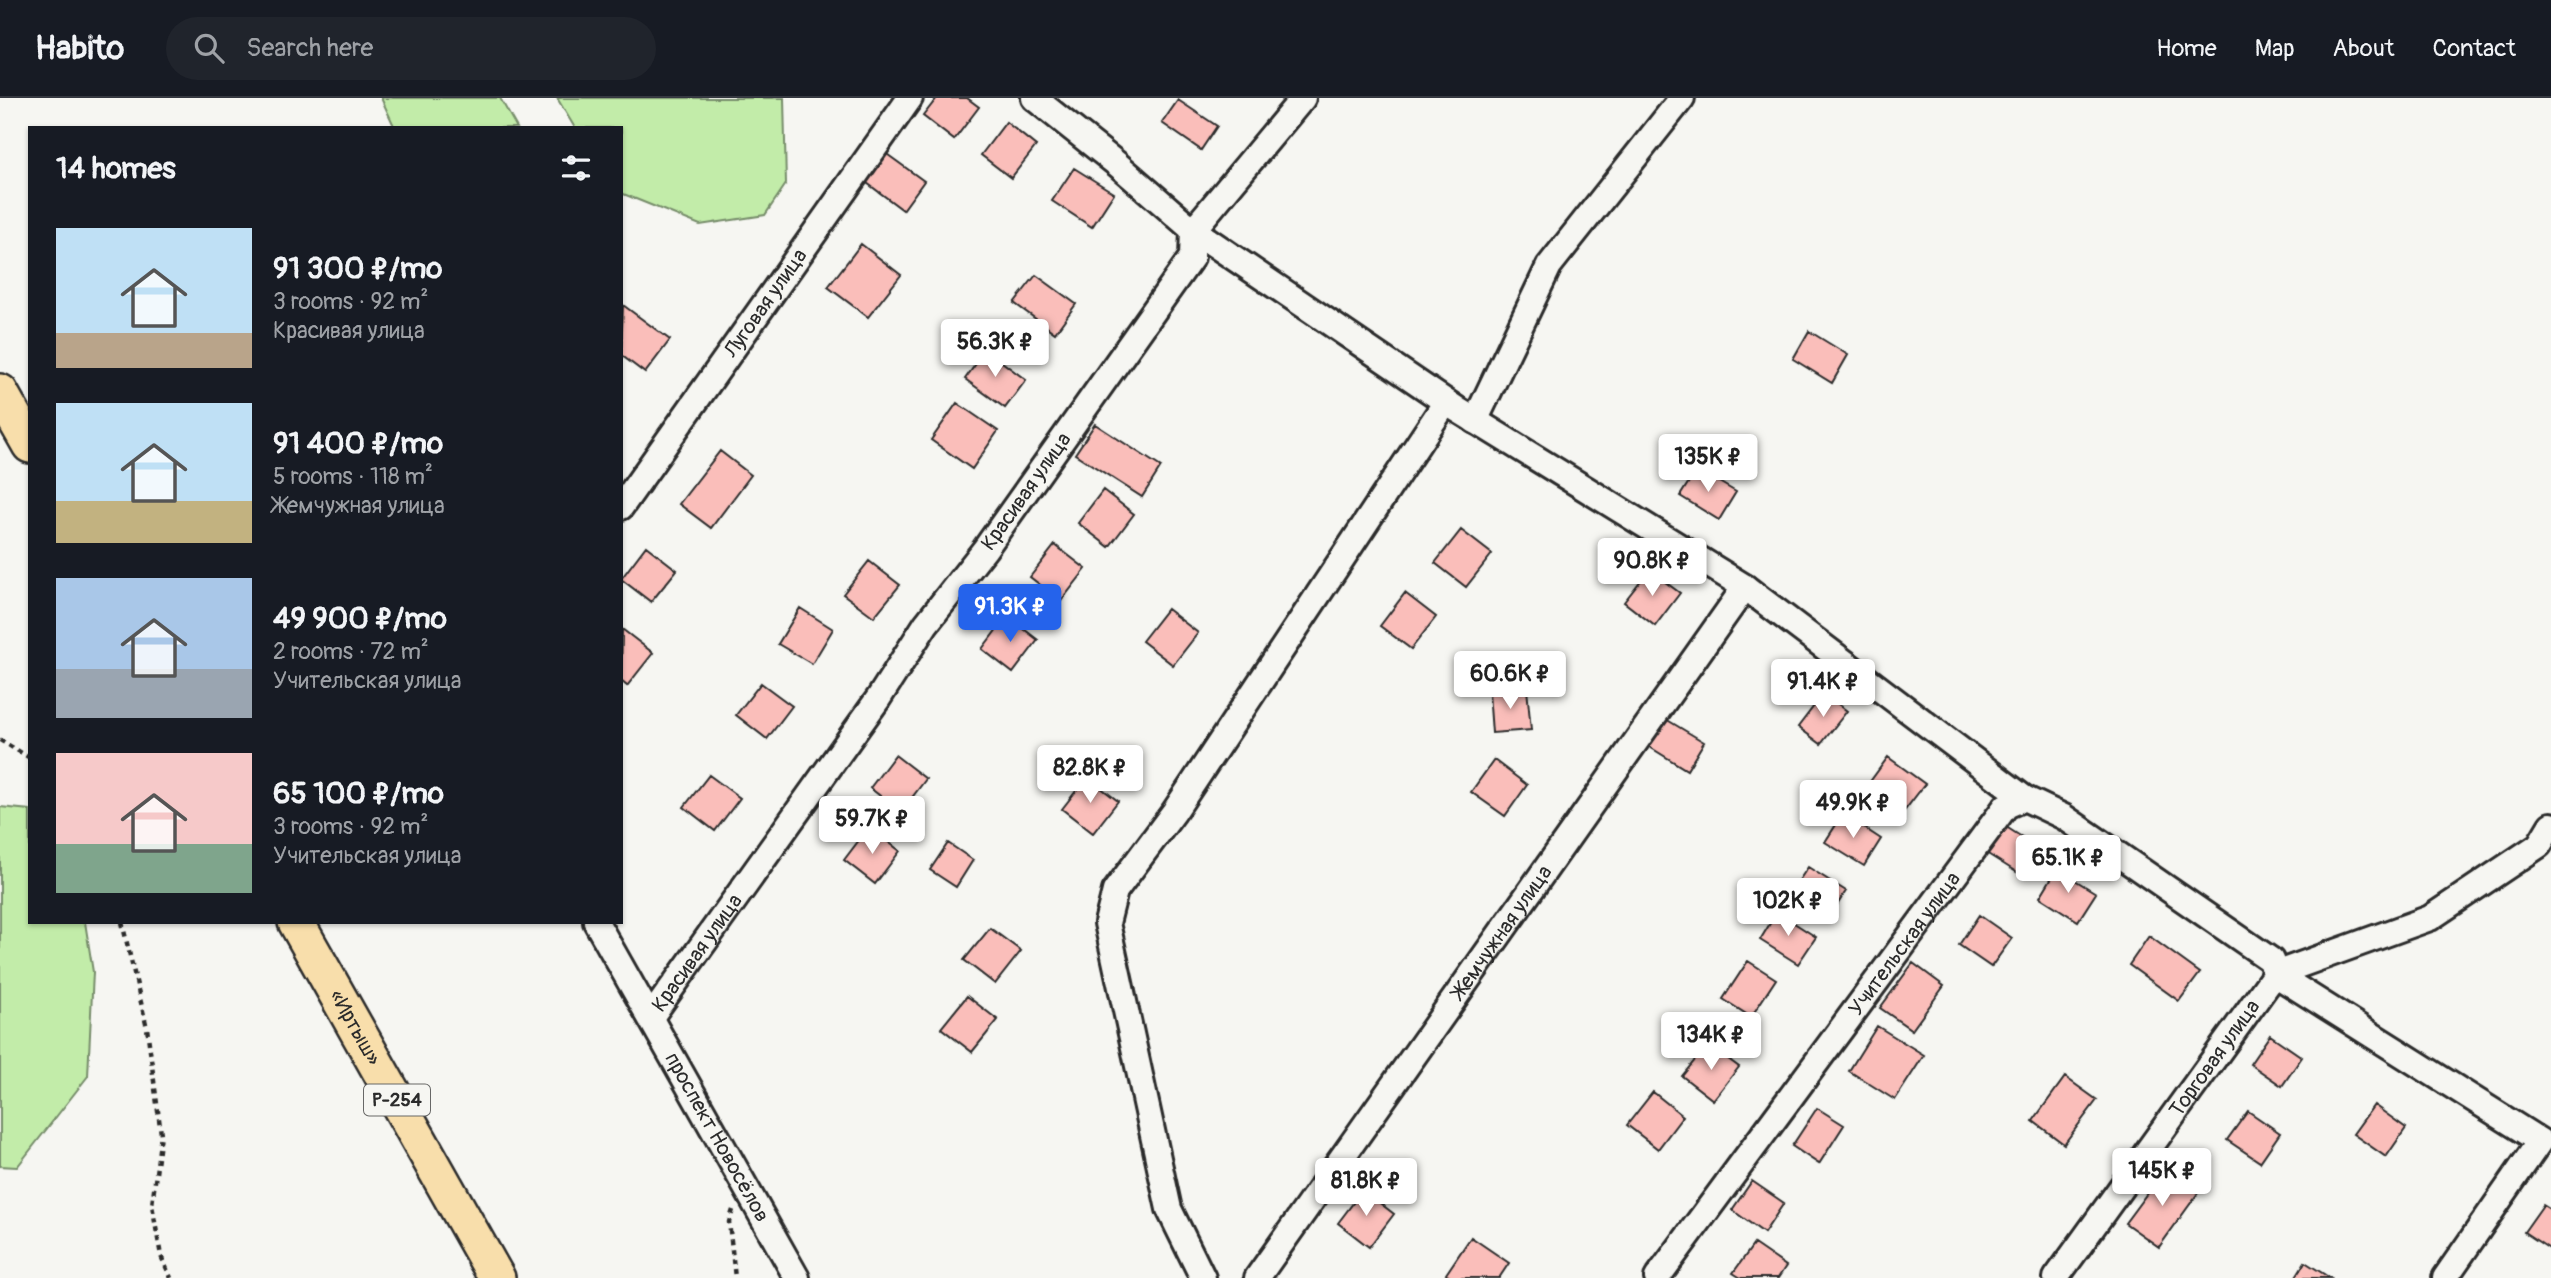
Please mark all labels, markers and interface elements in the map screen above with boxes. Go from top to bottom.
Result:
search box [166,17,656,80]
text: Habito [35,28,124,69]
icon: search [190,29,228,67]
text: Search here [246,32,373,64]
text: Home [2156,34,2217,63]
text: Map [2255,34,2295,63]
text: About [2333,34,2395,63]
text: Contact [2433,34,2516,63]
icon: filters [557,149,595,187]
text: 14 homes [56,150,176,187]
street label: Луговая улица [717,243,813,363]
text: 91 300 ₽/mo [273,250,442,287]
icon: home [112,256,196,340]
text: 3 rooms · 92 m² [273,287,428,316]
text: Красивая улица [273,316,425,345]
pin: 56.3K ₽ [930,320,1060,379]
text: 56.3K ₽ [957,327,1033,356]
text: 91 400 ₽/mo [273,425,443,462]
street label: Красивая улица [975,427,1077,556]
icon: home [112,431,196,515]
pin: 135K ₽ [1651,434,1765,494]
text: 135K ₽ [1675,442,1741,471]
text: 5 rooms · 118 m² [273,462,433,491]
text: Жемчужная улица [273,491,445,520]
pin: 90.8K ₽ [1587,538,1717,598]
text: 90.8K ₽ [1614,546,1690,575]
pin: 91.3K ₽ [945,584,1075,644]
text: 91.3K ₽ [974,592,1046,621]
text: 49 900 ₽/mo [273,600,447,637]
icon: home [112,606,196,690]
text: 2 rooms · 72 m² [273,637,429,666]
pin: 60.6K ₽ [1445,652,1575,711]
text: 60.6K ₽ [1470,659,1550,688]
pin: 91.4K ₽ [1758,660,1888,719]
text: Учительская улица [273,666,462,695]
text: 91.4K ₽ [1787,667,1859,696]
pin: 82.8K ₽ [1025,746,1155,805]
text: 82.8K ₽ [1053,753,1127,782]
text: 65 100 ₽/mo [273,775,444,812]
pin: 49.9K ₽ [1788,780,1918,840]
icon: home [112,781,196,865]
text: 49.9K ₽ [1816,788,1890,817]
pin: 59.7K ₽ [807,796,937,856]
text: 59.7K ₽ [835,804,909,833]
text: 3 rooms · 92 m² [273,812,428,841]
pin: 65.1K ₽ [2003,836,2133,895]
text: Учительская улица [273,841,462,870]
text: 65.1K ₽ [2032,843,2104,872]
street label: Жемчужная улица [1444,860,1558,1006]
street label: Учительская улица [1842,866,1966,1021]
pin: 102K ₽ [1731,878,1845,938]
text: 102K ₽ [1753,886,1823,915]
street label: Красивая улица [646,888,748,1017]
street label: «Иртыш» [323,985,388,1070]
street label: Торговая улица [2163,994,2266,1122]
pin: 134K ₽ [1654,1012,1768,1072]
text: 134K ₽ [1677,1020,1745,1049]
street label: проспект Новосёлов [659,1048,776,1227]
road number: Р-254 [364,1084,430,1116]
pin: 145K ₽ [2105,1148,2219,1208]
text: 145K ₽ [2128,1156,2196,1185]
pin: 81.8K ₽ [1301,1158,1431,1218]
text: 81.8K ₽ [1331,1166,1401,1195]

